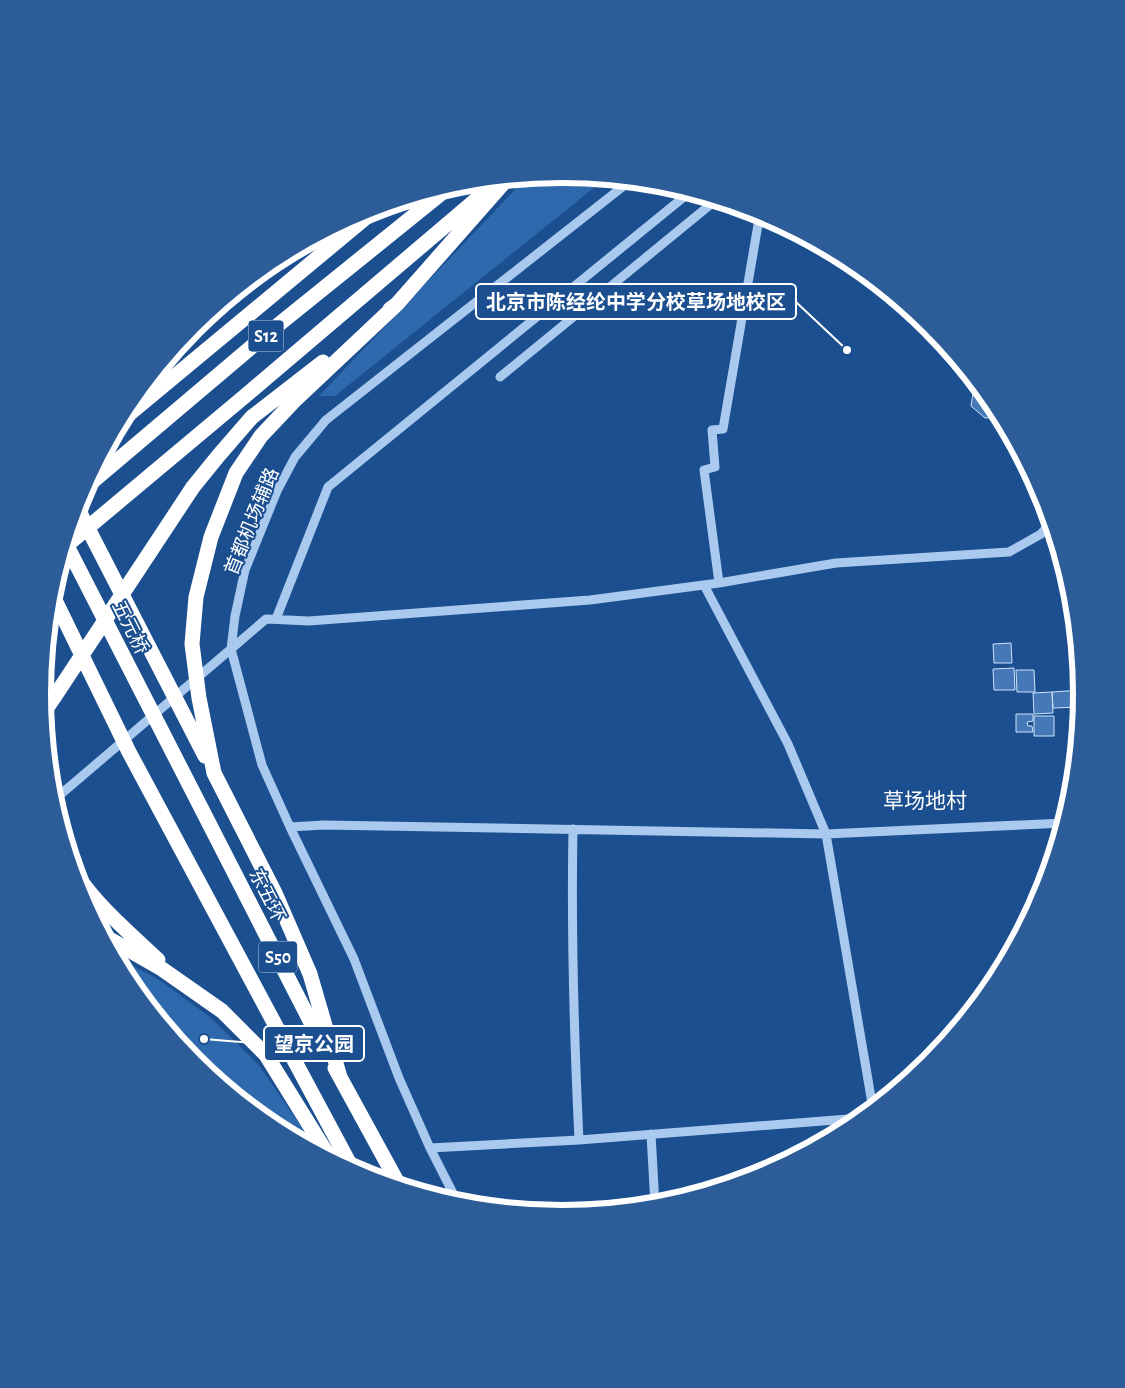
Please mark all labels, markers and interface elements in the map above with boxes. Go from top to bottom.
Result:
callout: 北京市陈经纶中学分校草场地校区 [476,284,796,319]
text: 北京市陈经纶中学分校草场地校区 [486,291,786,313]
road number: S12 [248,321,284,352]
street label: 首都机场辅路 [220,464,283,578]
street label: 五元桥 [108,598,152,657]
district label: 草场地村 [883,790,967,812]
street label: 东五环 [245,865,290,925]
road number: S50 [259,942,297,972]
callout: 望京公园 [264,1026,364,1061]
text: 望京公园 [274,1033,354,1055]

